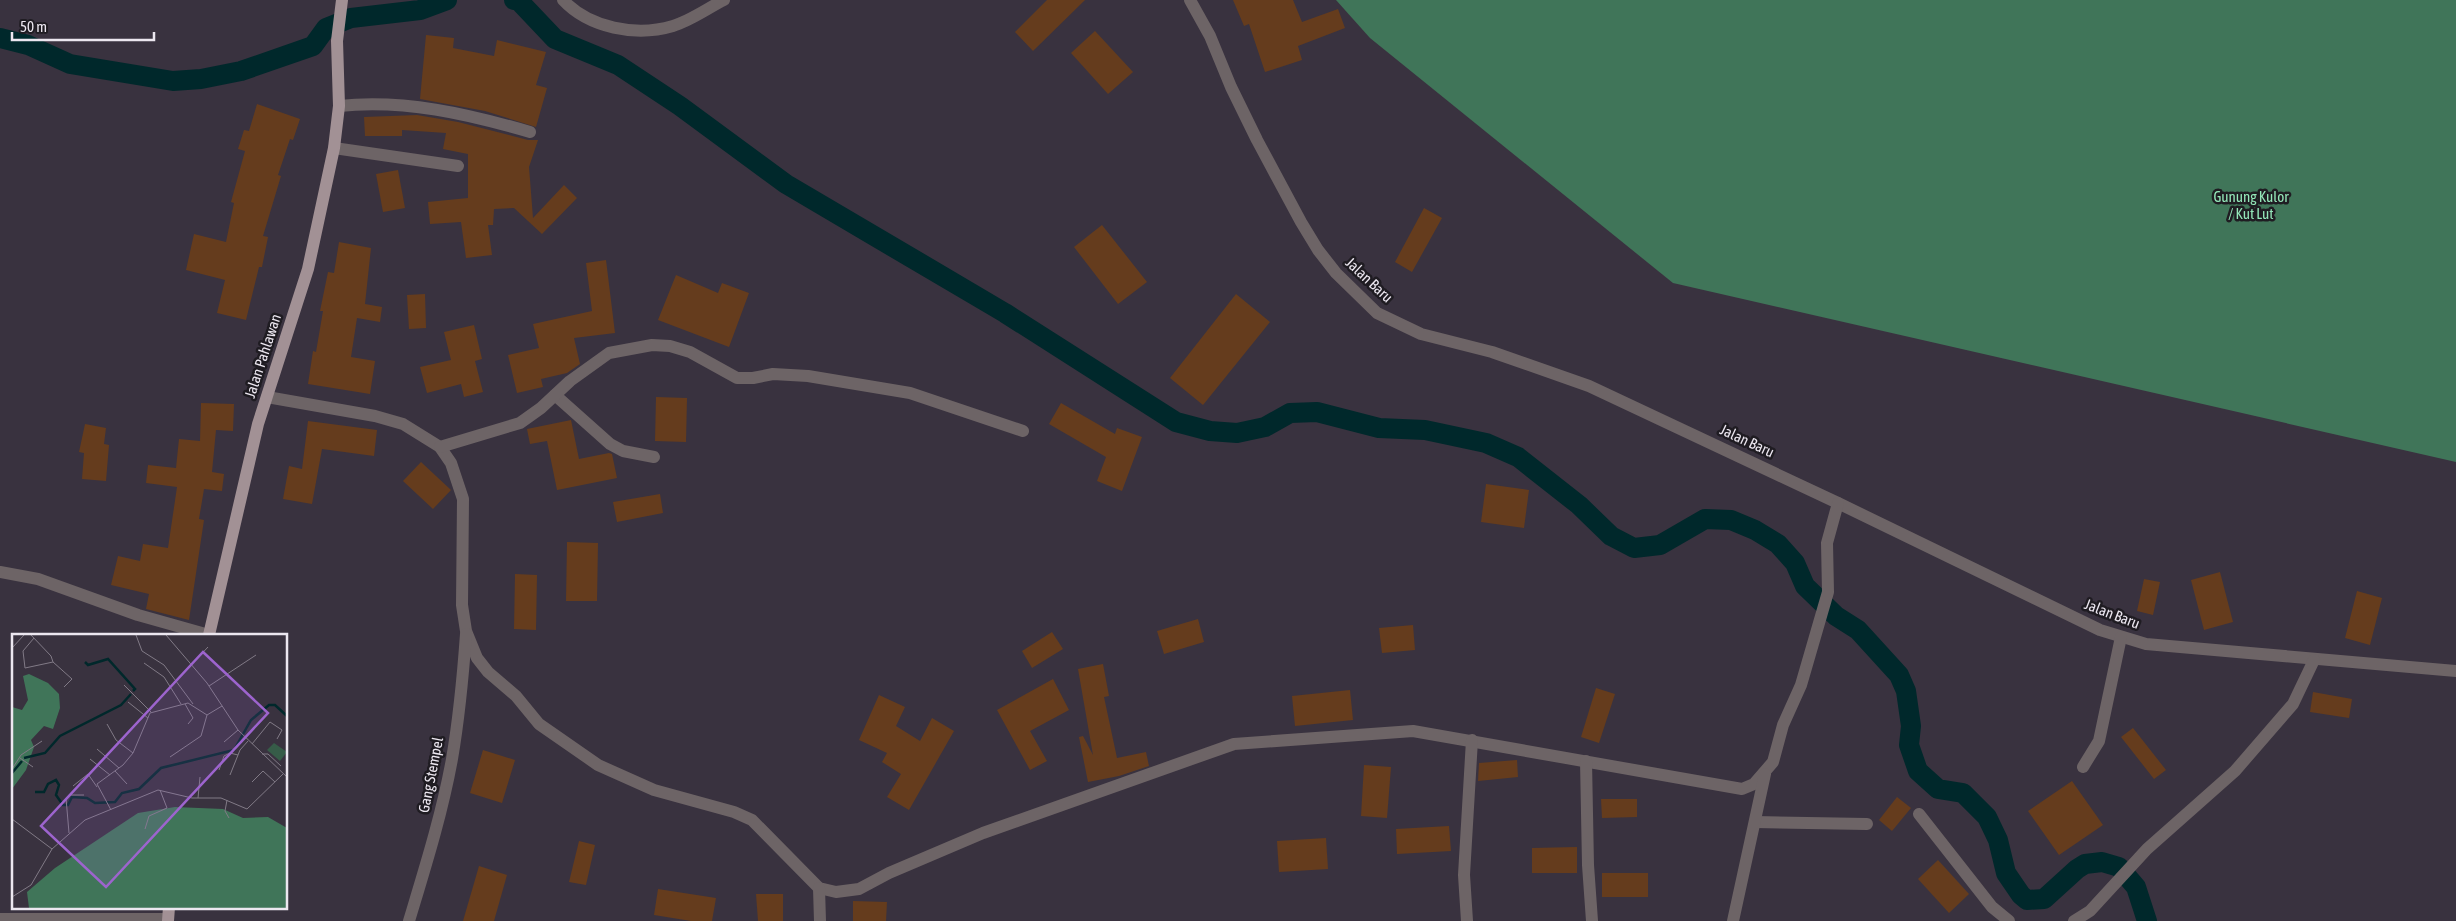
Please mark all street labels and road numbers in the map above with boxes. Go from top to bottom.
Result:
street label: Jalan Baru [1342,254,1396,306]
street label: Jalan Pahlawan [241,312,284,400]
street label: Jalan Baru [1717,421,1777,460]
street label: Jalan Baru [2082,595,2142,632]
street label: Gang Stempel [415,736,446,814]

